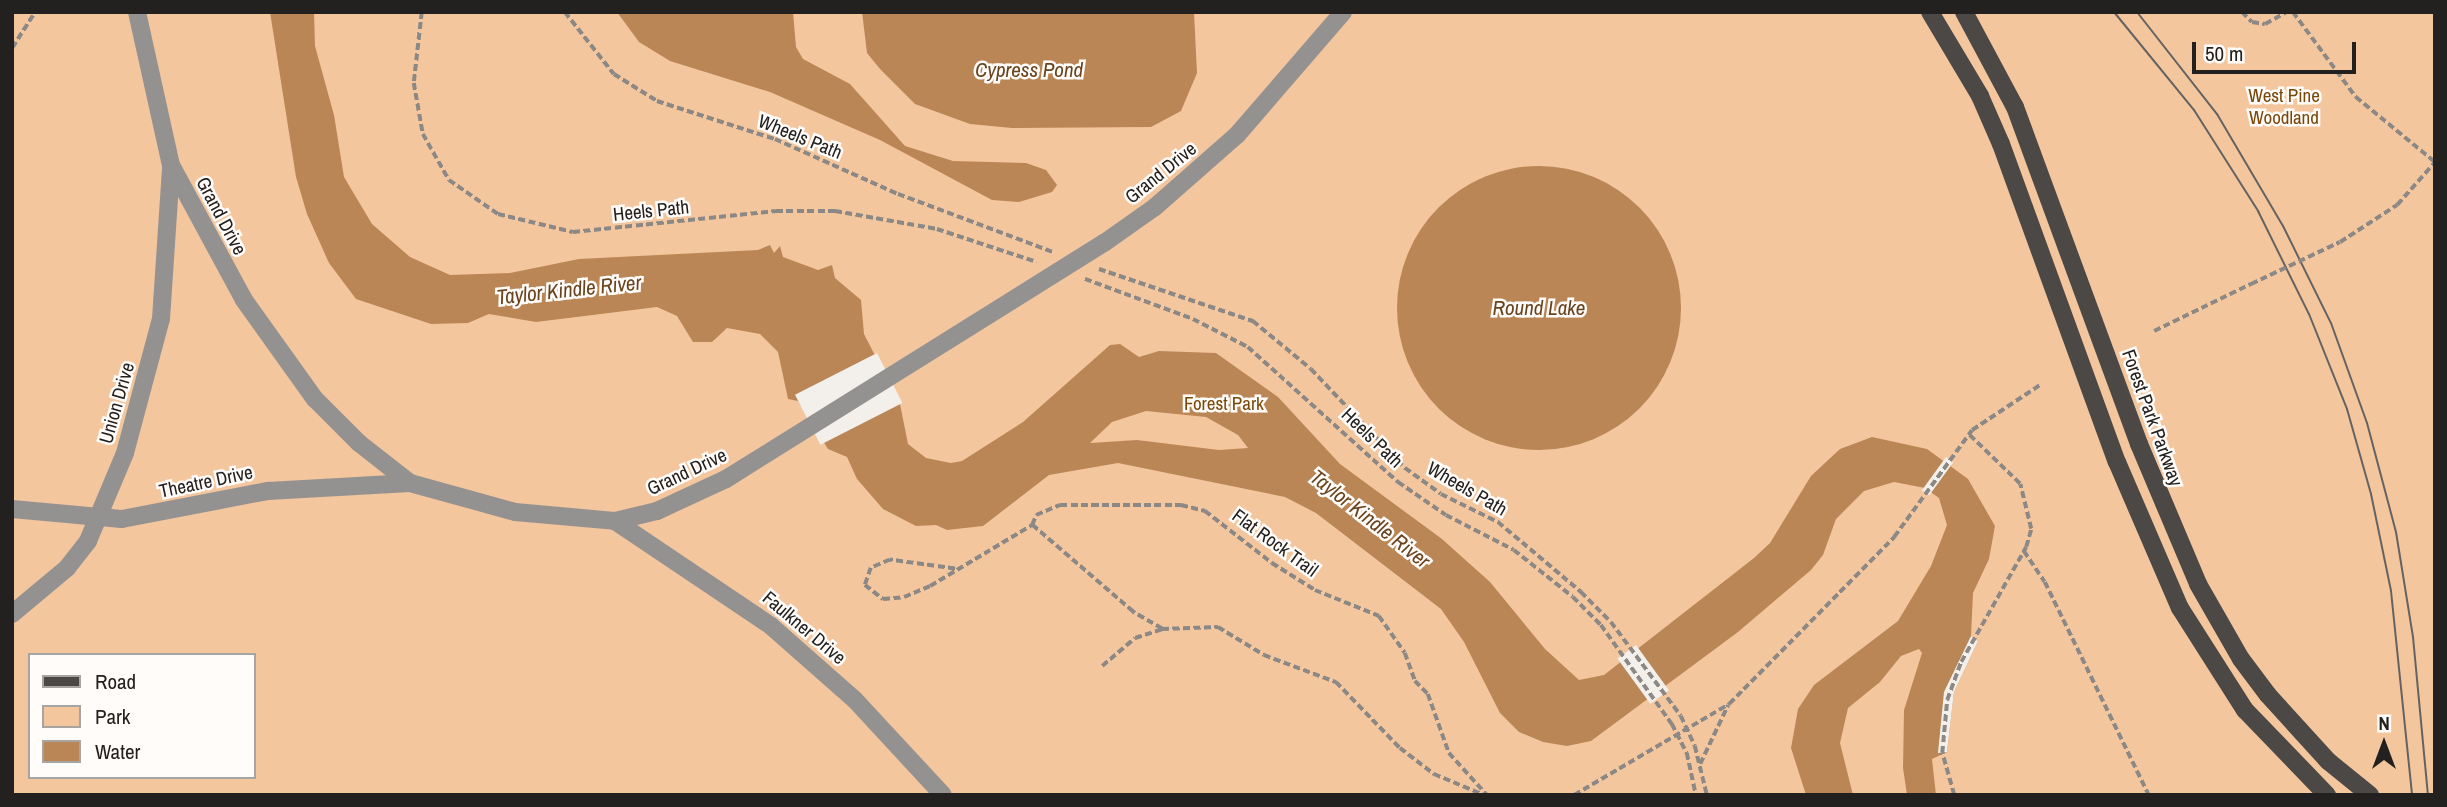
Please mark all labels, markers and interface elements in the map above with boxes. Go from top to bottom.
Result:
scale bar [2195,28,2360,72]
text: 50 m [2205,39,2243,68]
water label: Cypress Pond [975,57,1083,83]
park label: West Pine Woodland [2248,85,2320,129]
street label: Wheels Path [755,110,845,164]
street label: Grand Drive [1121,137,1201,209]
street label: Grand Drive [191,173,251,259]
street label: Heels Path [612,196,690,226]
water label: Taylor Kindle River [496,270,642,310]
water label: Round Lake [1493,295,1585,321]
street label: Forest Park Parkway [2117,347,2187,489]
street label: Union Drive [95,360,139,446]
park label: Forest Park [1184,393,1264,415]
street label: Heels Path [1337,403,1407,473]
street label: Grand Drive [644,444,730,500]
street label: Wheels Path [1423,457,1511,521]
street label: Theatre Drive [157,461,255,503]
water label: Taylor Kindle River [1305,464,1435,574]
street label: Flat Rock Trail [1228,504,1322,582]
street label: Faulkner Drive [758,587,850,669]
legend [28,653,256,779]
text: Road [95,667,136,696]
text: Park [95,702,130,731]
north arrow [2349,709,2419,779]
text: N [2378,710,2390,736]
text: Water [95,737,140,766]

